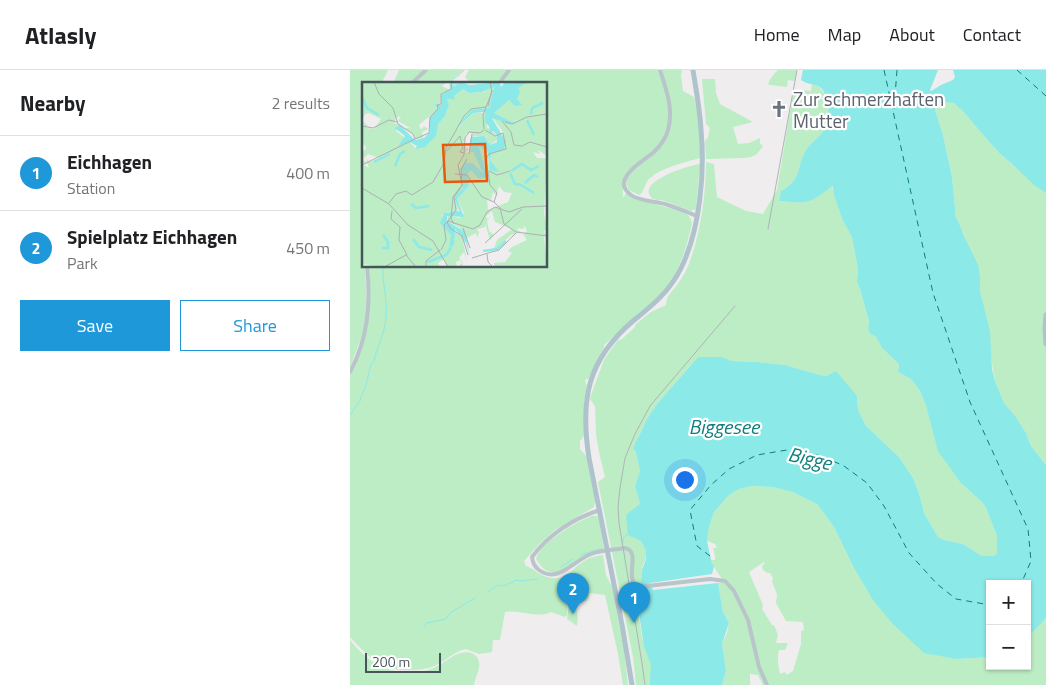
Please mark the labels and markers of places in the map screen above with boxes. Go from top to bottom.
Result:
place label: Zur schmerzhaften Mutter [793,84,944,135]
church icon: Zur schmerzhaften Mutter [769,99,789,119]
pin: 2 [557,573,589,614]
pin: 1 [618,582,650,623]

